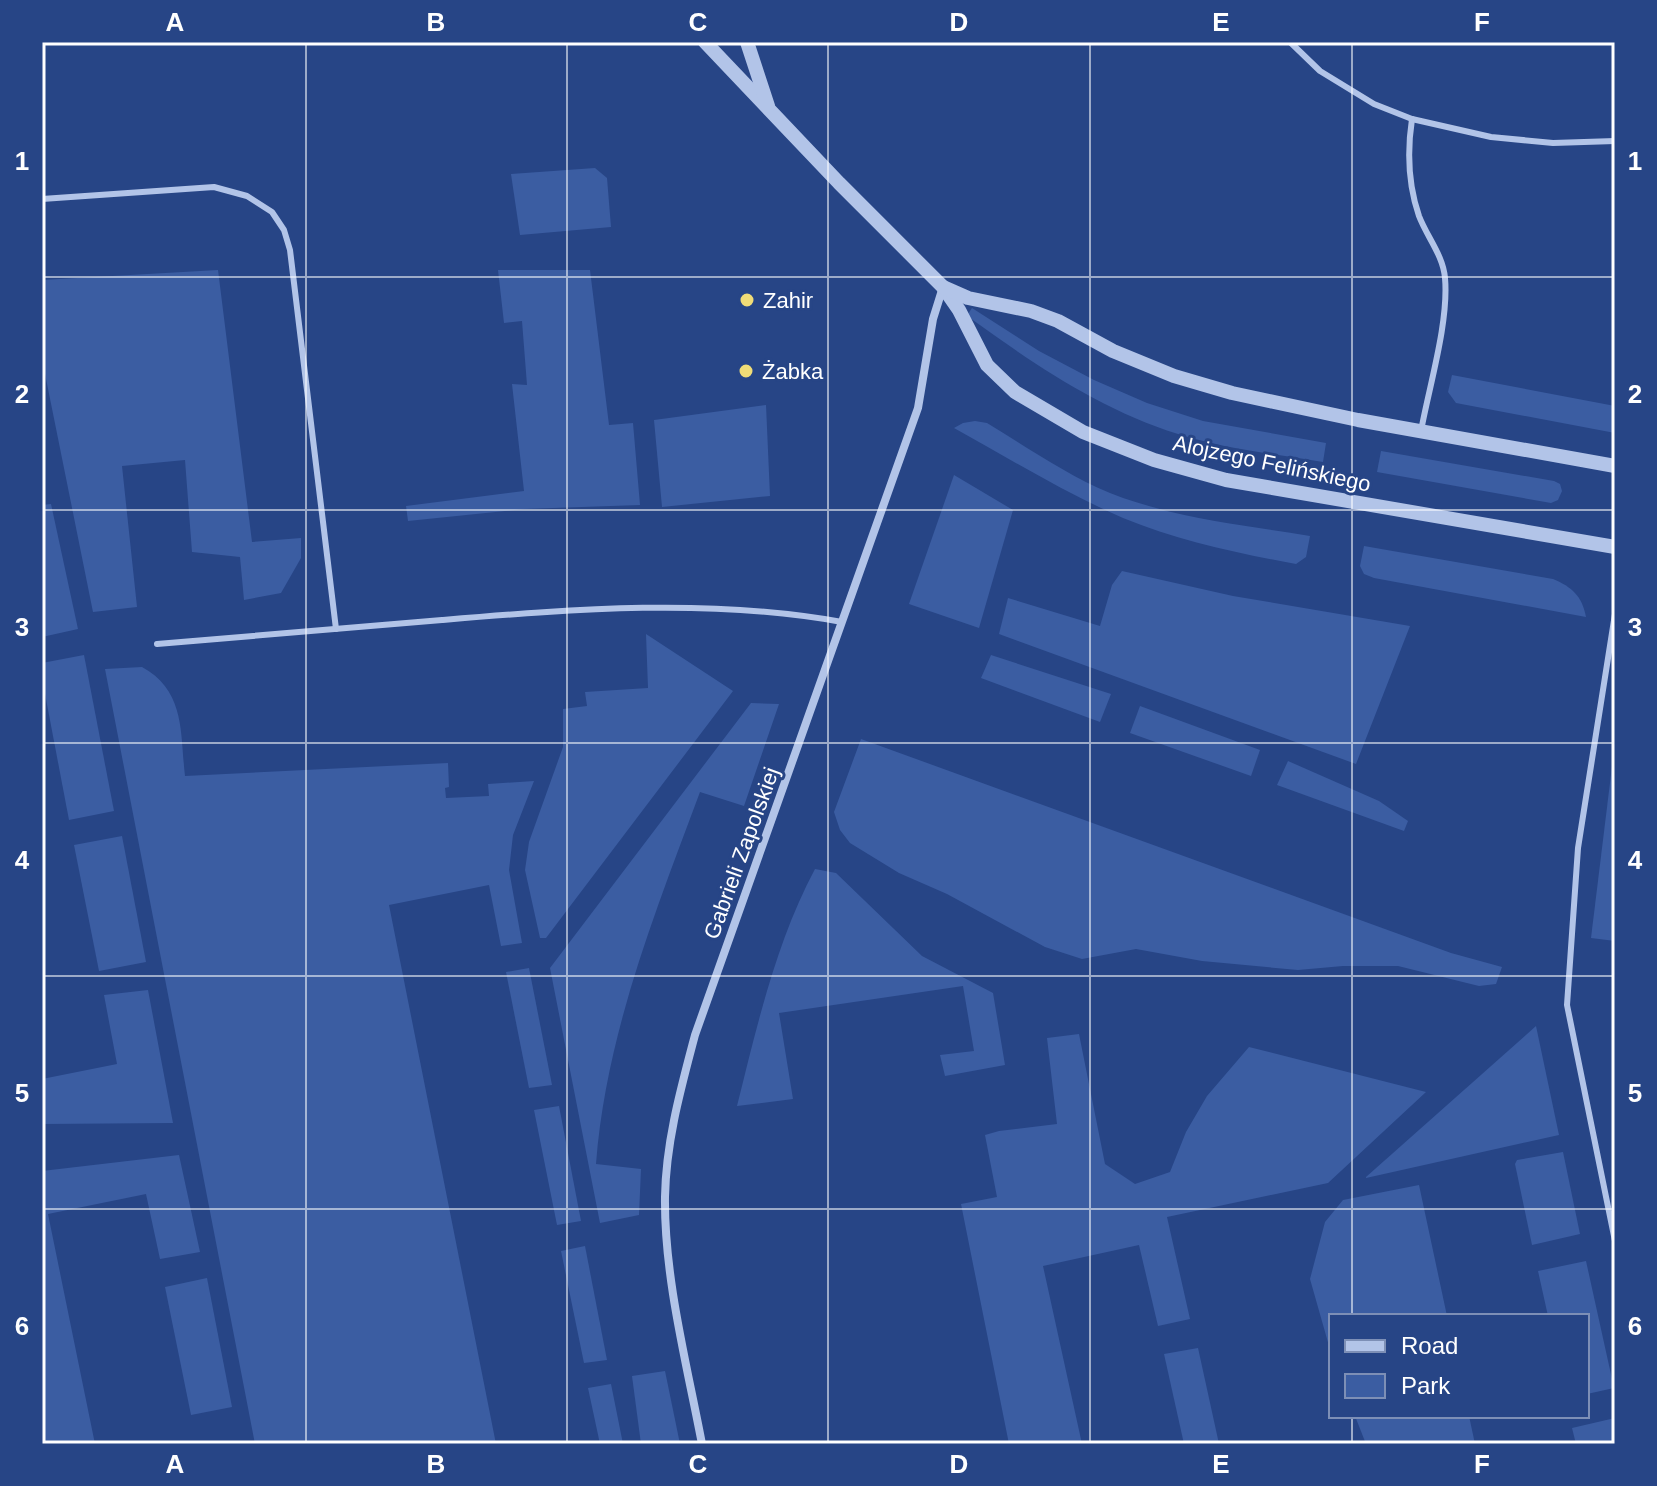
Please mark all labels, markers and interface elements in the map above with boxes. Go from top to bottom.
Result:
text: A [166,7,185,37]
text: B [427,7,445,37]
text: C [689,7,708,37]
text: D [950,7,968,37]
text: E [1212,7,1230,37]
text: F [1474,7,1490,37]
text: 1 [15,146,29,176]
text: 1 [1628,146,1642,176]
place label: Zahir [763,288,813,313]
marker: Zahir [738,291,756,309]
place label: Żabka [762,359,824,384]
marker: Żabka [737,362,755,380]
text: 2 [15,379,29,409]
text: 2 [1628,379,1642,409]
street label: Alojzego Felińskiego [1171,430,1373,497]
text: 3 [15,612,29,642]
text: 3 [1628,612,1642,642]
street label: Gabrieli Zapolskiej [699,764,784,942]
text: 4 [15,845,30,875]
text: 4 [1628,845,1643,875]
text: 5 [15,1078,29,1108]
text: 5 [1628,1078,1642,1108]
text: 6 [15,1311,29,1341]
text: 6 [1628,1311,1642,1341]
legend [1329,1314,1589,1418]
text: Road [1401,1332,1458,1359]
text: Park [1401,1372,1451,1399]
text: A [166,1449,185,1479]
text: B [427,1449,445,1479]
text: C [689,1449,708,1479]
text: D [950,1449,968,1479]
text: E [1212,1449,1230,1479]
text: F [1474,1449,1490,1479]

